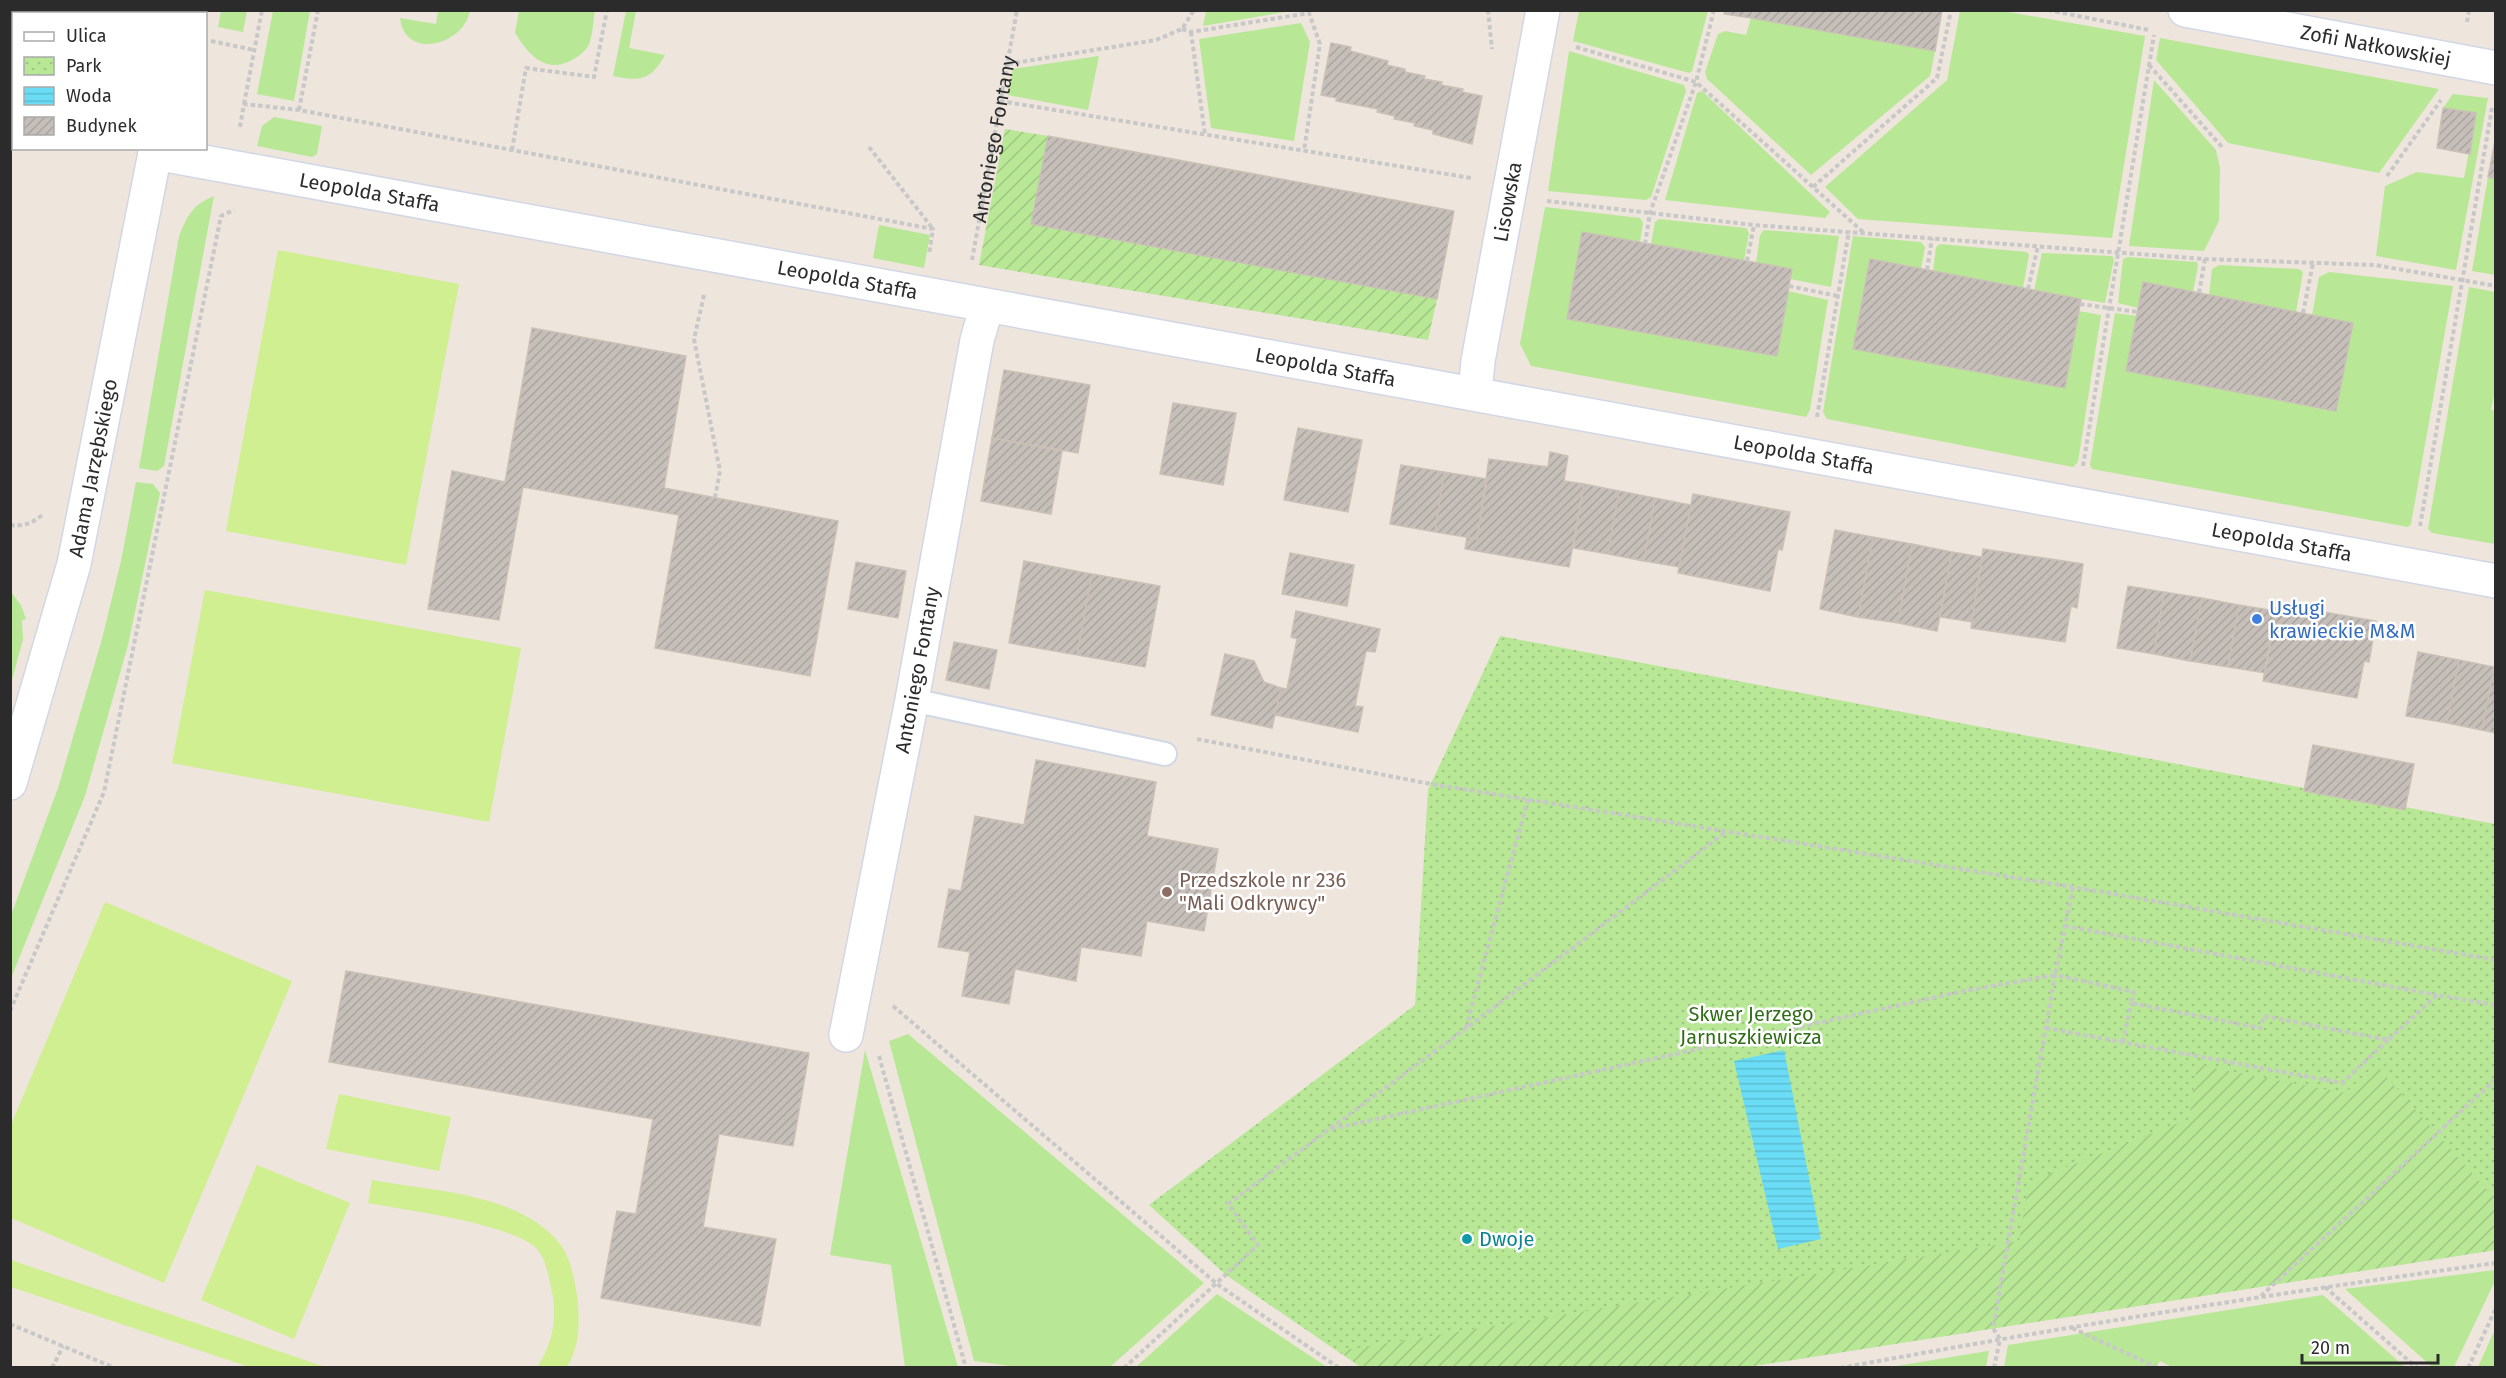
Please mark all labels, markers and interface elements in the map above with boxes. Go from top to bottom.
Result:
legend [12,12,207,150]
street label: Zofii Nałkowskiej [2299,20,2453,71]
text: Ulica [66,25,106,47]
street label: Antoniego Fontany [967,53,1021,224]
text: Park [66,55,102,77]
text: Woda [66,85,112,107]
text: Budynek [66,115,137,137]
street label: Lisowska [1488,160,1527,244]
street label: Leopolda Staffa [297,168,442,217]
street label: Leopolda Staffa [775,255,920,304]
street label: Leopolda Staffa [1253,342,1398,392]
street label: Adama Jarzębskiego [64,377,122,559]
street label: Leopolda Staffa [1732,430,1876,479]
street label: Leopolda Staffa [2210,517,2354,566]
street label: Antoniego Fontany [890,584,944,755]
place label: Usługi krawieckie M&M [2269,596,2415,643]
marker: Usługi krawieckie M&M [2250,612,2264,626]
place label: Przedszkole nr 236 "Mali Odkrywcy" [1179,868,1346,915]
marker: Przedszkole nr 236 "Mali Odkrywcy" [1160,885,1174,899]
park label: Skwer Jerzego Jarnuszkiewicza [1680,1002,1822,1049]
place label: Dwoje [1479,1227,1534,1251]
marker: Dwoje [1460,1232,1474,1246]
scale bar [2302,1327,2438,1365]
text: 20 m [2311,1337,2350,1359]

